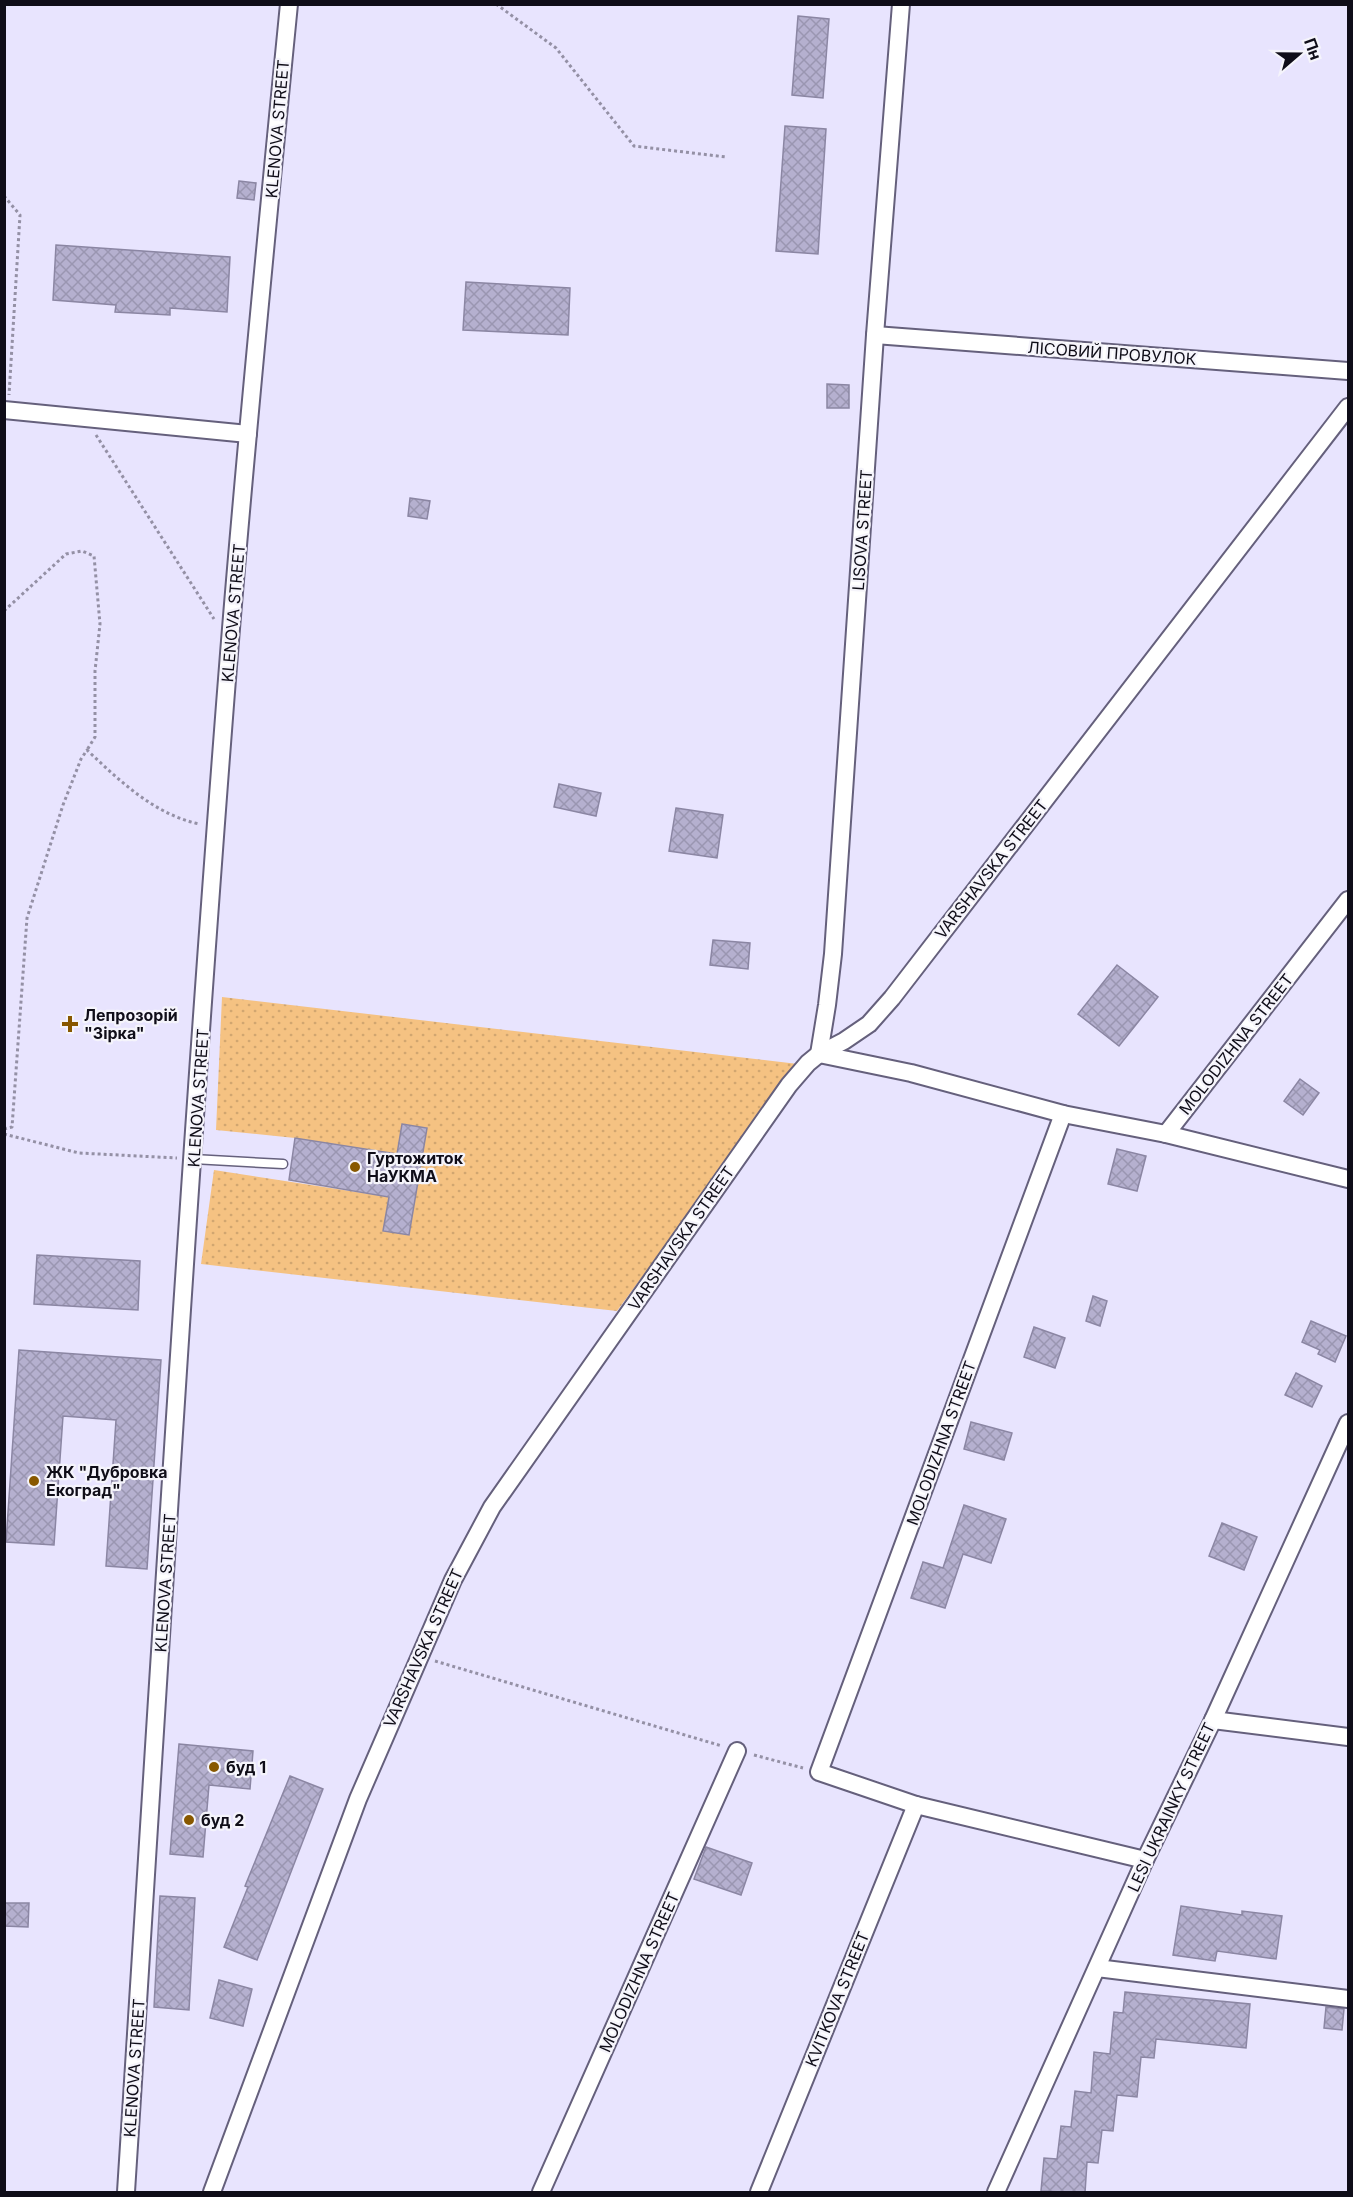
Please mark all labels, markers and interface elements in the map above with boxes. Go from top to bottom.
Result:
north arrow [1269,24,1329,84]
text: Пн [1300,35,1326,63]
street label: KLENOVA STREET [261,59,293,199]
street label: ЛІСОВИЙ ПРОВУЛОК [1027,337,1197,369]
street label: LISOVA STREET [848,469,876,591]
street label: KLENOVA STREET [217,543,249,683]
street label: VARSHAVSKA STREET [930,795,1052,943]
street label: MOLODIZHNA STREET [1175,970,1297,1118]
place label: Лепрозорій "Зірка" [84,1005,178,1043]
marker: Лепрозорій "Зірка" [61,1015,79,1033]
street label: KLENOVA STREET [183,1028,213,1168]
place label: Гуртожиток НаУКМА [367,1148,464,1186]
marker: Гуртожиток НаУКМА [348,1160,362,1174]
street label: VARSHAVSKA STREET [624,1162,738,1314]
street label: MOLODIZHNA STREET [902,1358,980,1528]
place label: ЖК "Дубровка Екоград" [46,1462,168,1500]
marker: ЖК "Дубровка Екоград" [27,1474,41,1488]
street label: KLENOVA STREET [150,1513,180,1653]
street label: VARSHAVSKA STREET [379,1566,467,1730]
street label: LESI UKRAINKY STREET [1123,1719,1219,1895]
place label: буд 1 [226,1757,266,1777]
marker: буд 1 [207,1760,221,1774]
place label: буд 2 [201,1810,244,1830]
marker: буд 2 [182,1813,196,1827]
street label: MOLODIZHNA STREET [595,1889,683,2055]
street label: KVITKOVA STREET [801,1928,873,2070]
street label: KLENOVA STREET [119,1998,149,2138]

